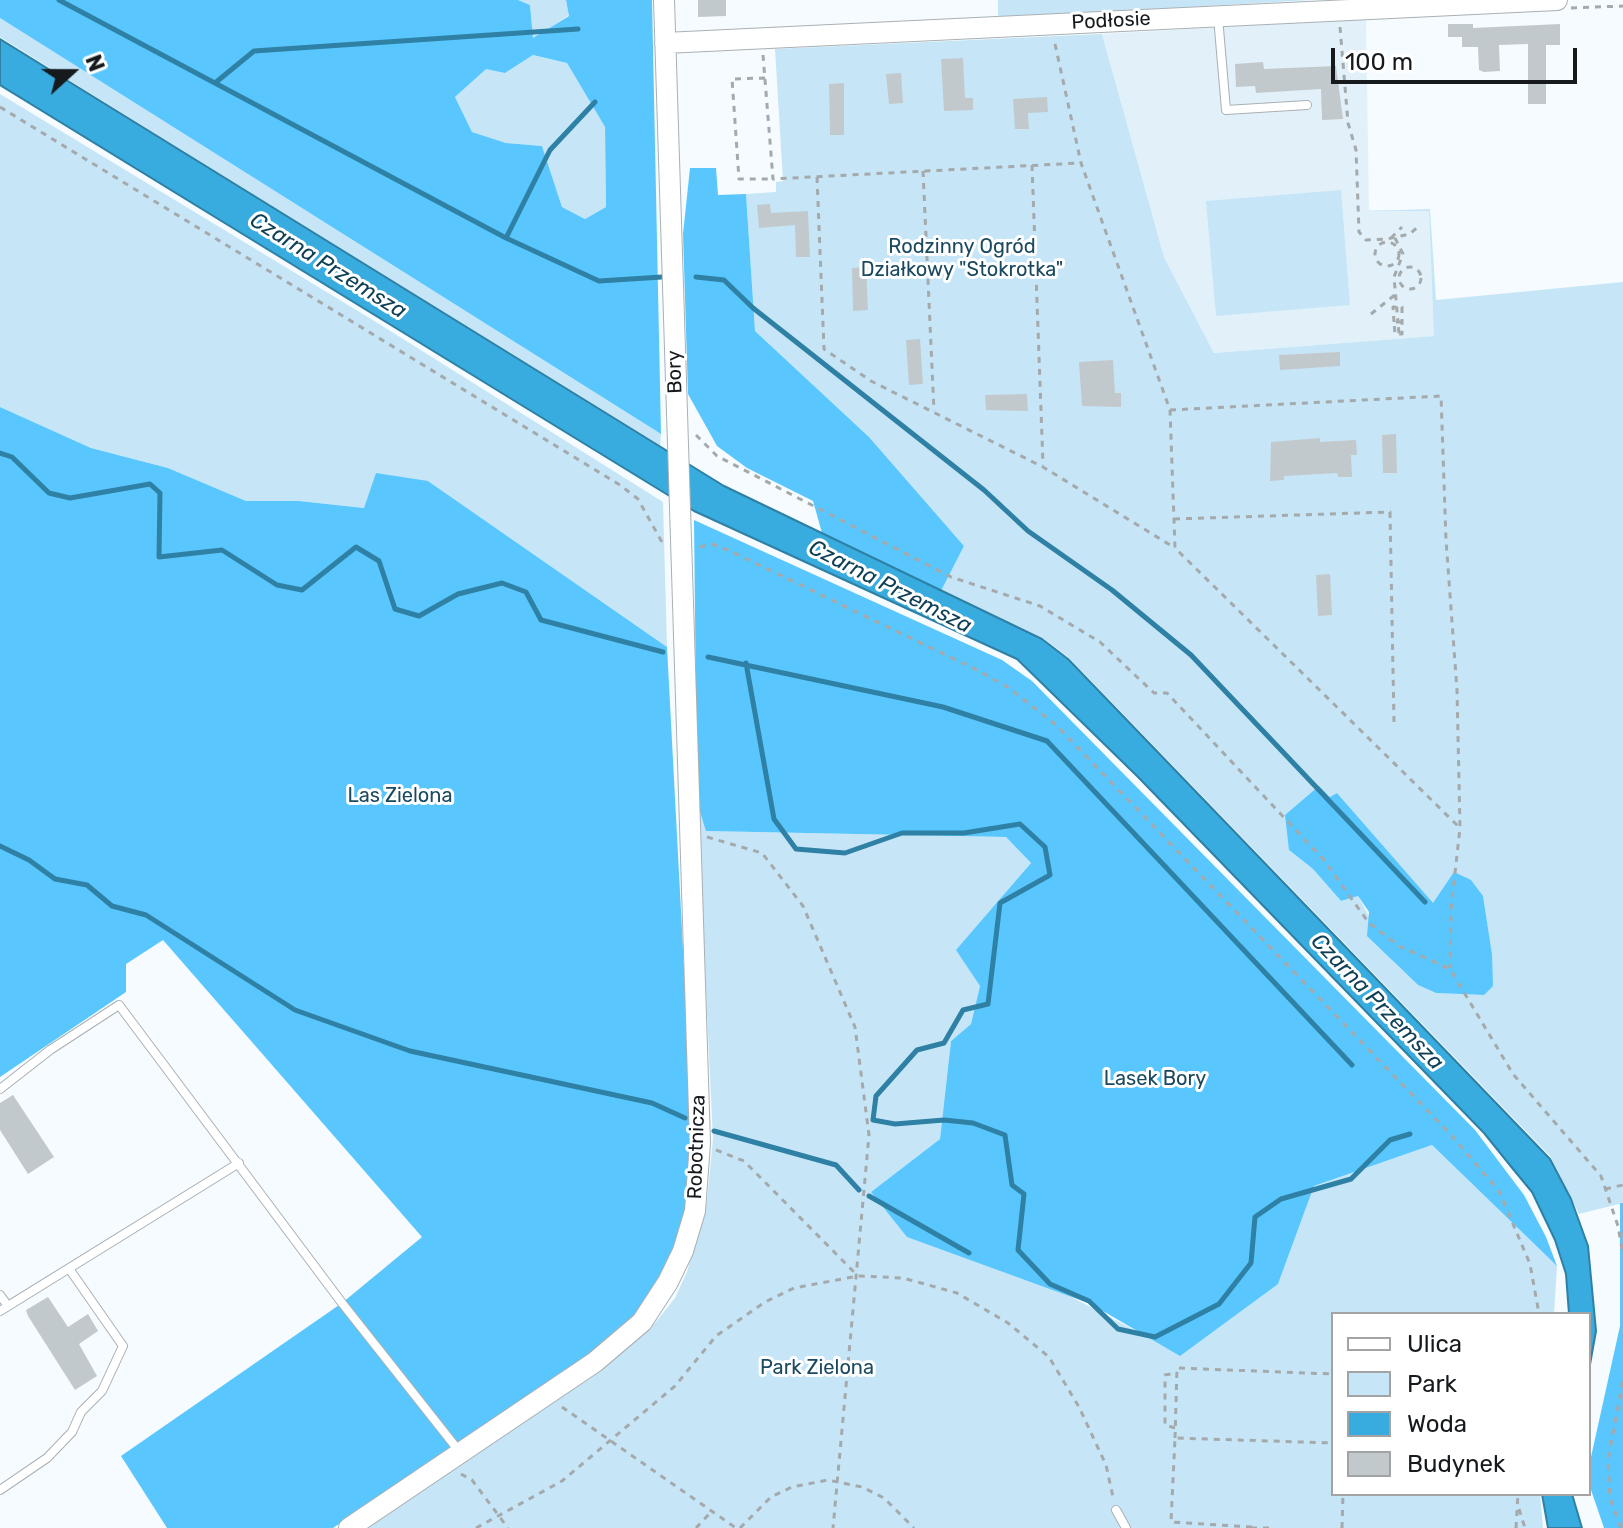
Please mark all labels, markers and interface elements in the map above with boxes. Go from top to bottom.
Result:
street label: Podłosie [1071,7,1151,35]
north arrow [32,32,112,112]
scale bar [1335,32,1581,82]
text: 100 m [1345,48,1413,76]
text: N [79,51,110,75]
water label: Czarna Przemsza [245,207,411,325]
park label: Rodzinny Ogród Działkowy "Stokrotka" [861,235,1063,282]
street label: Bory [662,350,688,394]
water label: Czarna Przemsza [804,535,976,639]
park label: Las Zielona [348,784,452,808]
water label: Czarna Przemsza [1305,928,1449,1076]
park label: Lasek Bory [1104,1067,1206,1091]
street label: Robotnicza [683,1094,711,1200]
legend [1331,1312,1591,1496]
text: Ulica [1407,1330,1462,1358]
park label: Park Zielona [760,1356,874,1380]
text: Park [1407,1370,1457,1398]
text: Woda [1407,1410,1467,1438]
text: Budynek [1407,1450,1505,1478]

